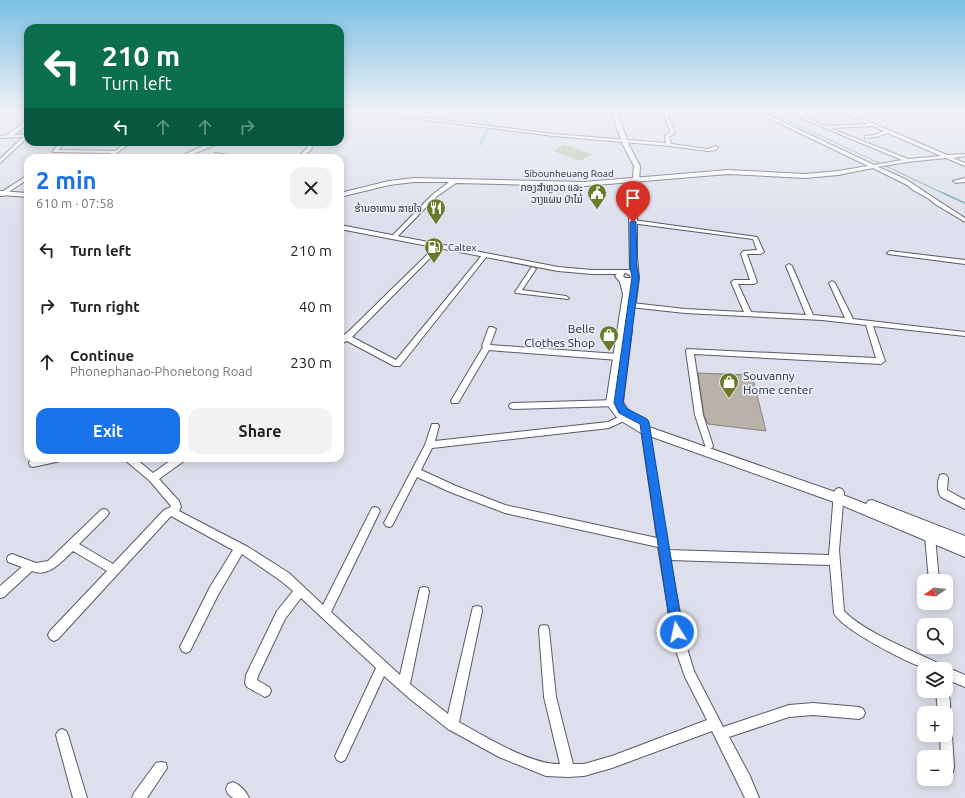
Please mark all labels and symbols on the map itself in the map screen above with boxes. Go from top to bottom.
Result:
street label: Sibounheuang Road [524,168,614,179]
pin [616,181,650,222]
place label: ກອງສໍາຫຼວດ ແລະ ວາງແຜນ ປ່າໄມ້ [520,182,583,205]
public building icon: ກອງສໍາຫຼວດ ແລະ ວາງແຜນ ປ່າໄມ້ [586,182,608,210]
restaurant icon: ຮ້ານອາຫານ ສາຍໃຈ [425,197,447,225]
place label: ຮ້ານອາຫານ ສາຍໃຈ [355,202,422,214]
fuel station icon: Caltex [423,236,445,264]
place label: Caltex [448,242,476,253]
place label: Belle Clothes Shop [524,322,595,349]
shop icon: Belle Clothes Shop [598,324,620,352]
place label: Souvanny Home center [743,369,813,396]
shop icon: Souvanny Home center [718,371,740,399]
north arrow [917,574,953,610]
position arrow [656,611,698,653]

